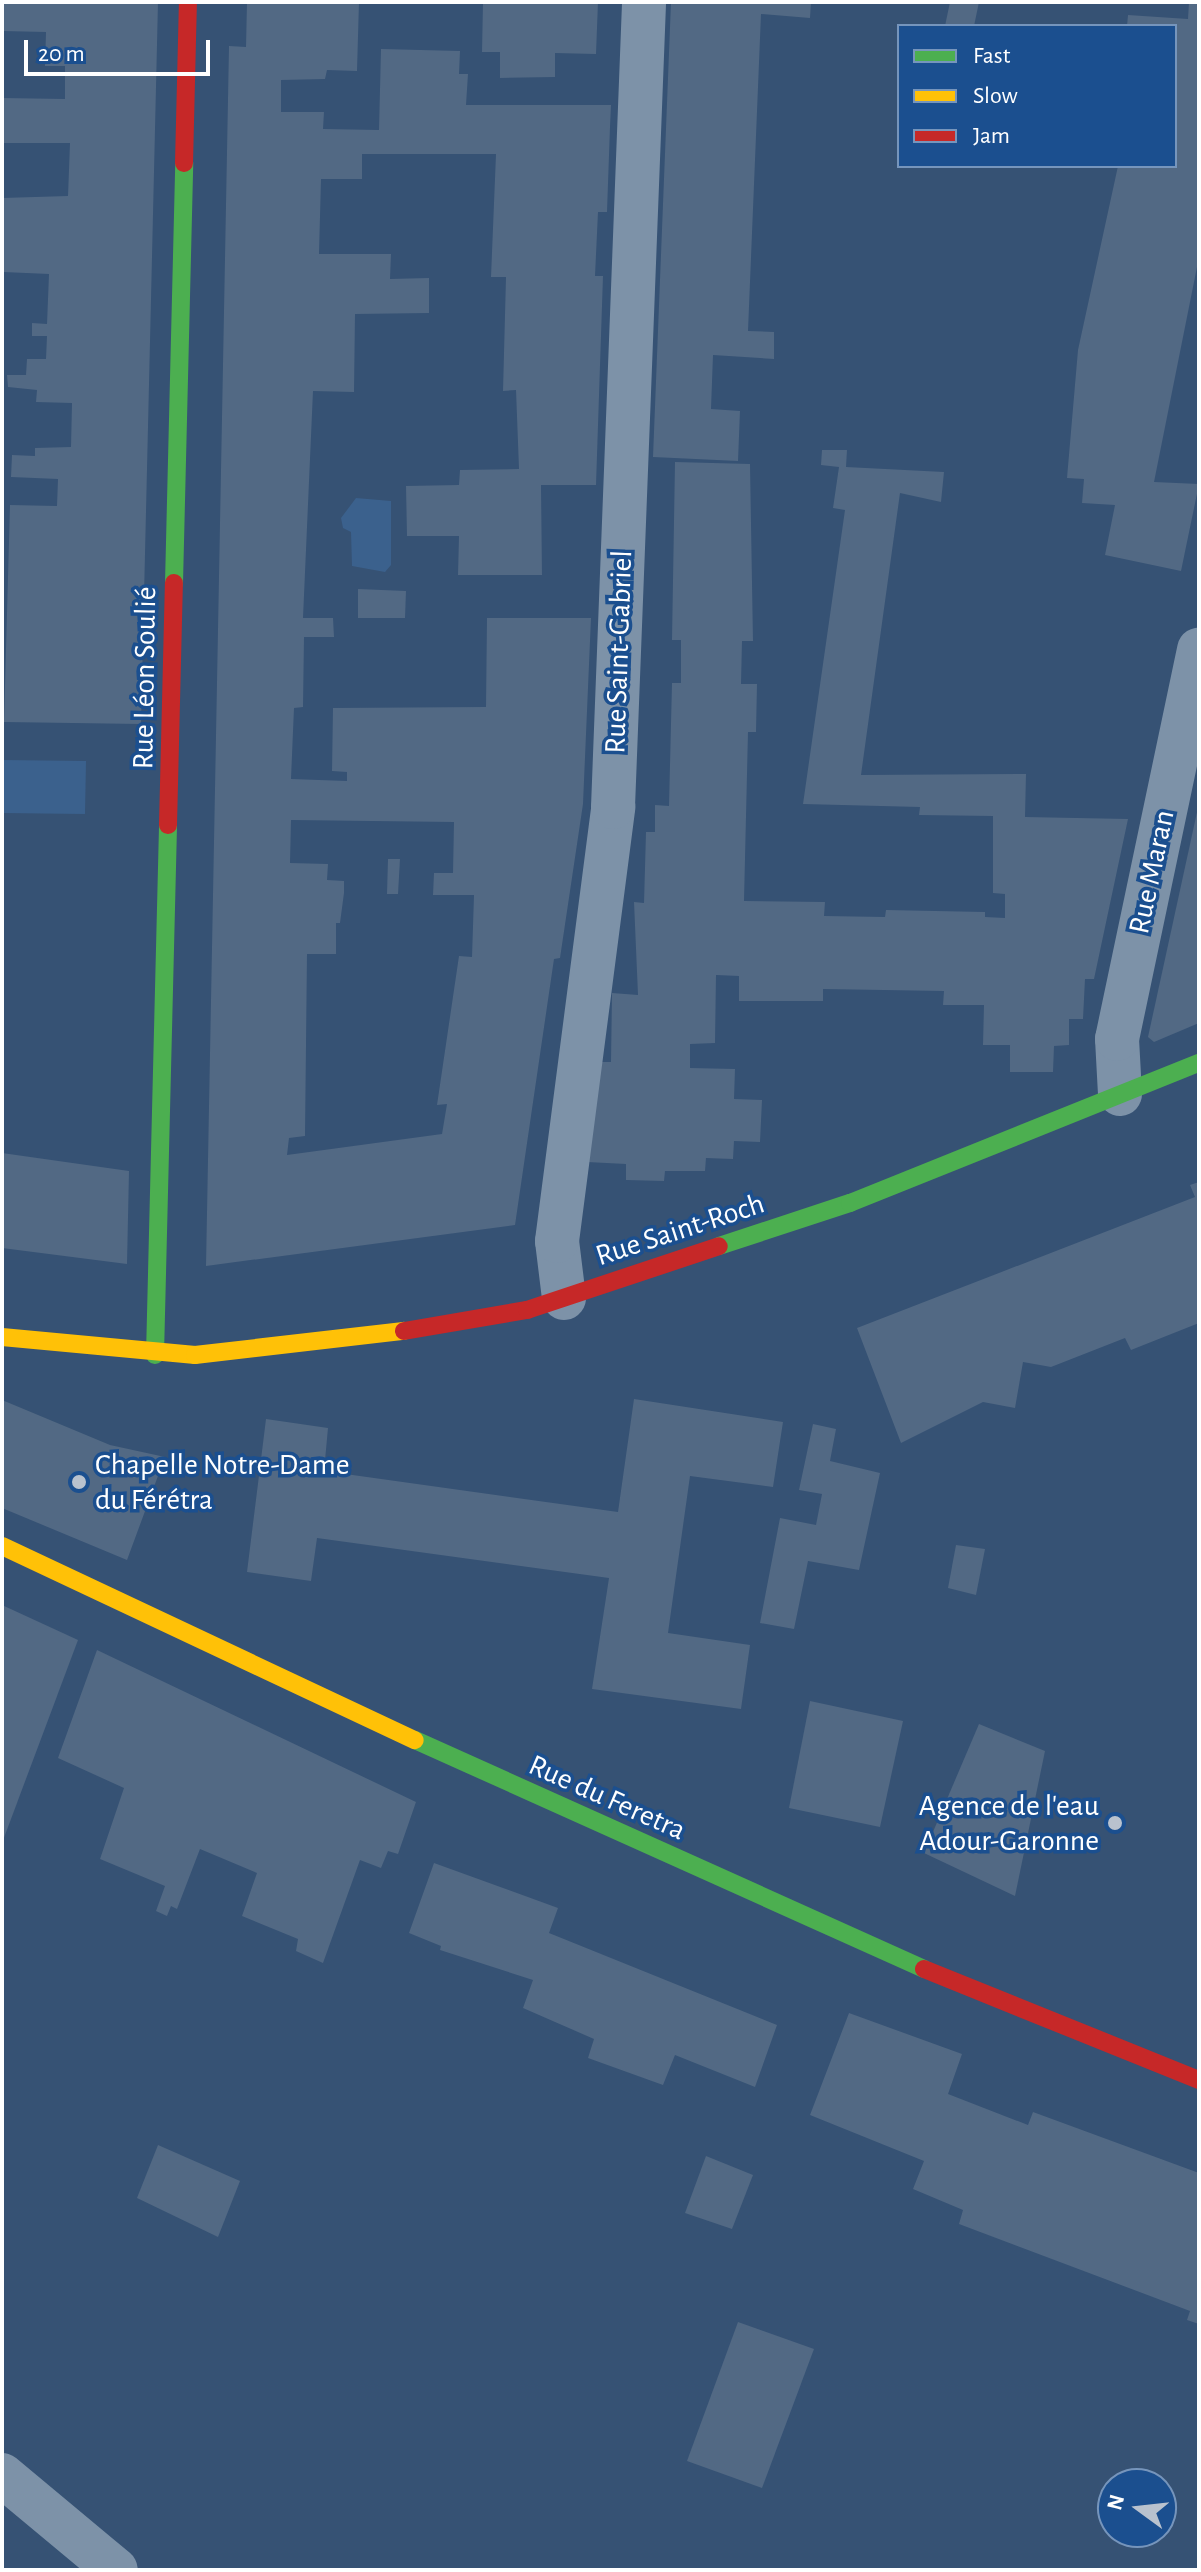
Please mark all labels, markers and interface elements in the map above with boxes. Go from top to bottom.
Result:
scale bar [28,24,214,74]
legend [897,24,1177,168]
text: 20 m [38,42,85,66]
text: Fast [973,44,1010,68]
text: Slow [973,84,1018,108]
text: Jam [973,124,1010,148]
street label: Rue Saint-Gabriel [597,550,641,754]
street label: Rue Léon Soulié [125,586,165,770]
street label: Rue Maran [1121,807,1183,937]
street label: Rue Saint-Roch [591,1186,769,1274]
place label: Chapelle Notre-Dame du Férétra [95,1447,350,1518]
marker: Chapelle Notre-Dame du Férétra [70,1473,88,1491]
street label: Rue du Feretra [523,1747,691,1849]
place label: Agence de l'eau Adour-Garonne [919,1788,1099,1858]
marker: Agence de l'eau Adour-Garonne [1106,1814,1124,1832]
north arrow [1097,2468,1177,2548]
text: N [1103,2492,1128,2513]

